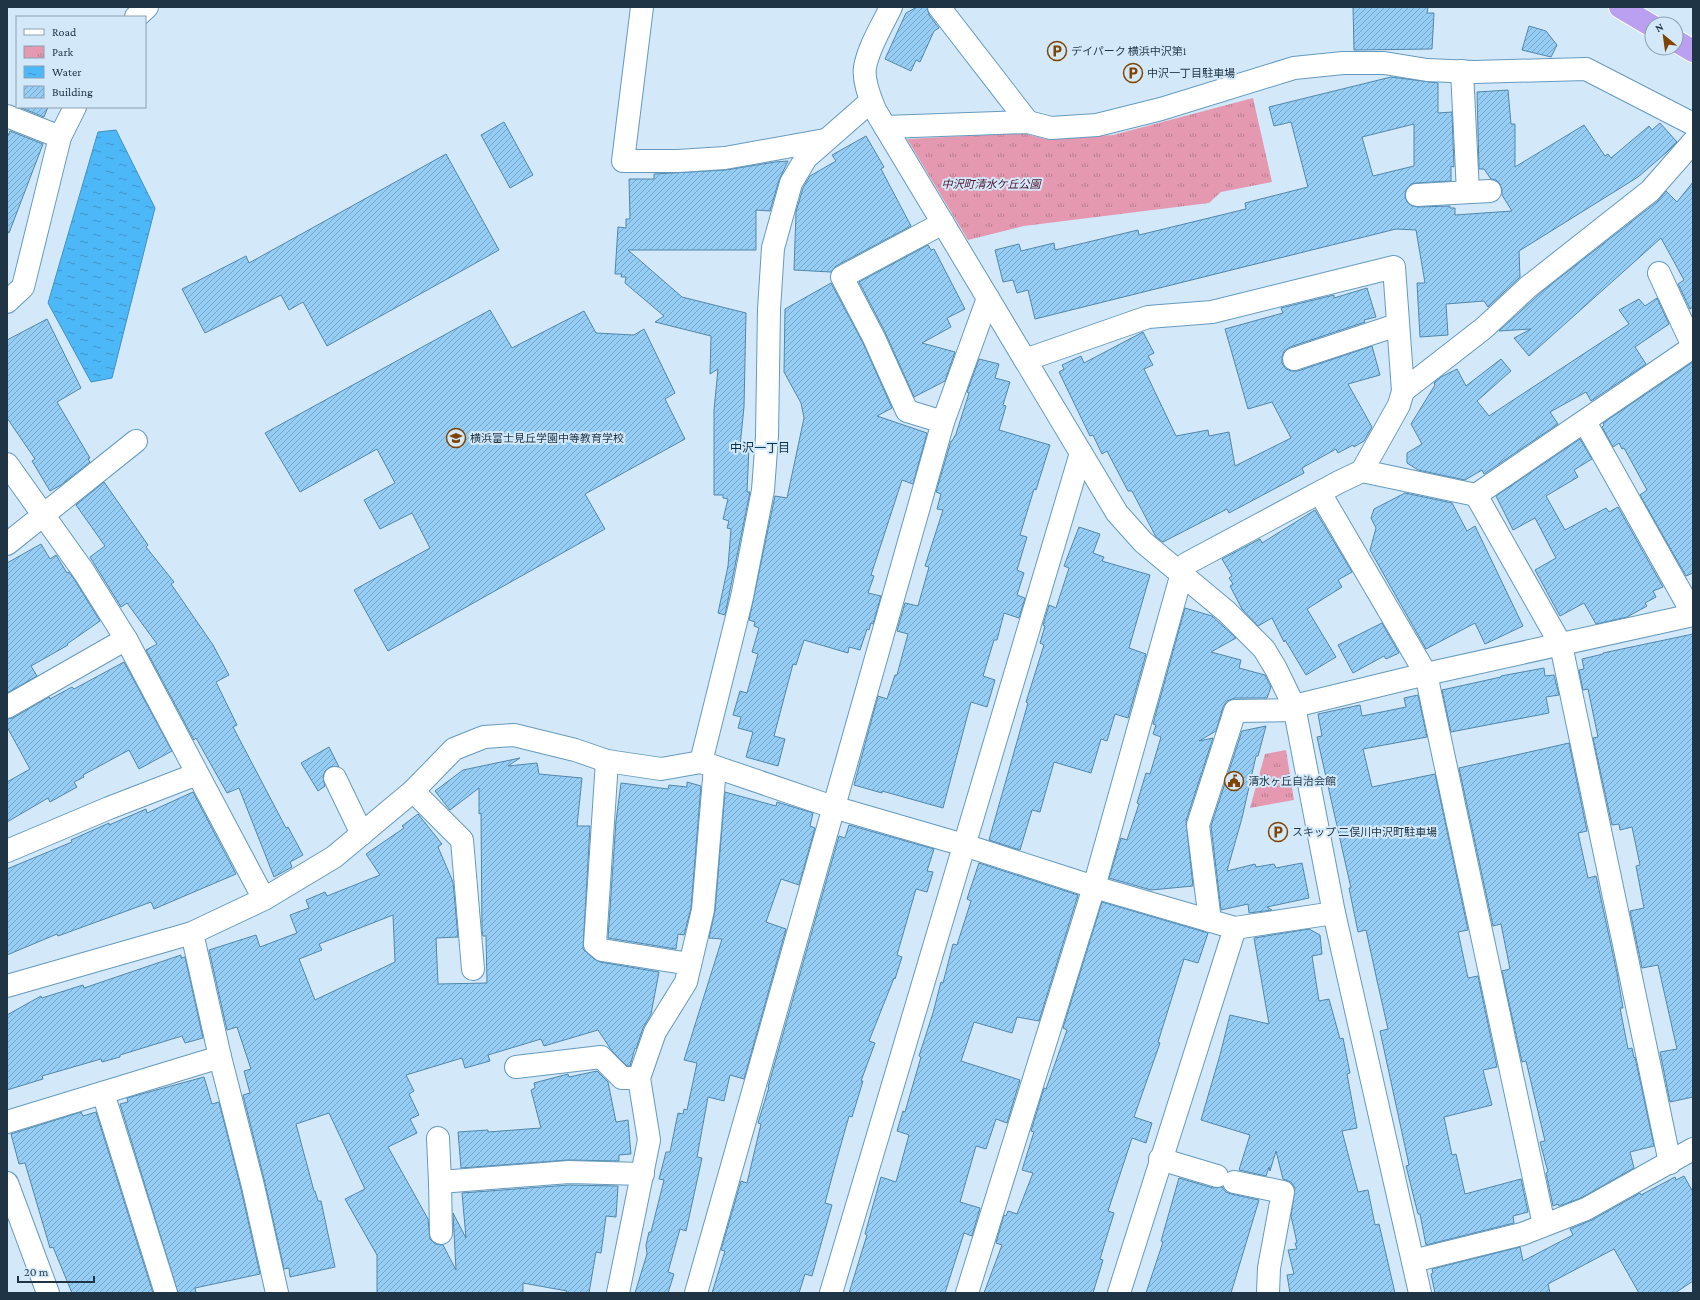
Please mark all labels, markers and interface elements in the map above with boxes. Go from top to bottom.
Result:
legend [16,16,146,108]
north arrow [1644,16,1684,56]
text: N [1653,20,1666,34]
text: Road [52,25,77,39]
parking icon: デイパーク 横浜中沢第1 [1046,40,1068,62]
text: Park [52,45,74,59]
place label: デイパーク 横浜中沢第1 [1071,45,1187,57]
parking icon: 中沢一丁目駐車場 [1122,62,1144,84]
text: Water [52,65,82,79]
place label: 中沢一丁目駐車場 [1147,67,1235,79]
text: Building [52,85,93,99]
park label: 中沢町清水ケ丘公園 [942,178,1042,190]
school or university icon: 横浜富士見丘学園中等教育学校 [445,427,467,449]
place label: 横浜富士見丘学園中等教育学校 [470,432,624,444]
district label: 中沢一丁目 [730,441,790,455]
public building icon: 清水ヶ丘自治会館 [1223,770,1245,792]
place label: 清水ヶ丘自治会館 [1248,775,1336,787]
parking icon: スキップ 二俣川中沢町駐車場 [1267,821,1289,843]
place label: スキップ 二俣川中沢町駐車場 [1292,826,1437,838]
scale bar [18,1258,94,1284]
text: 20 m [24,1265,49,1279]

